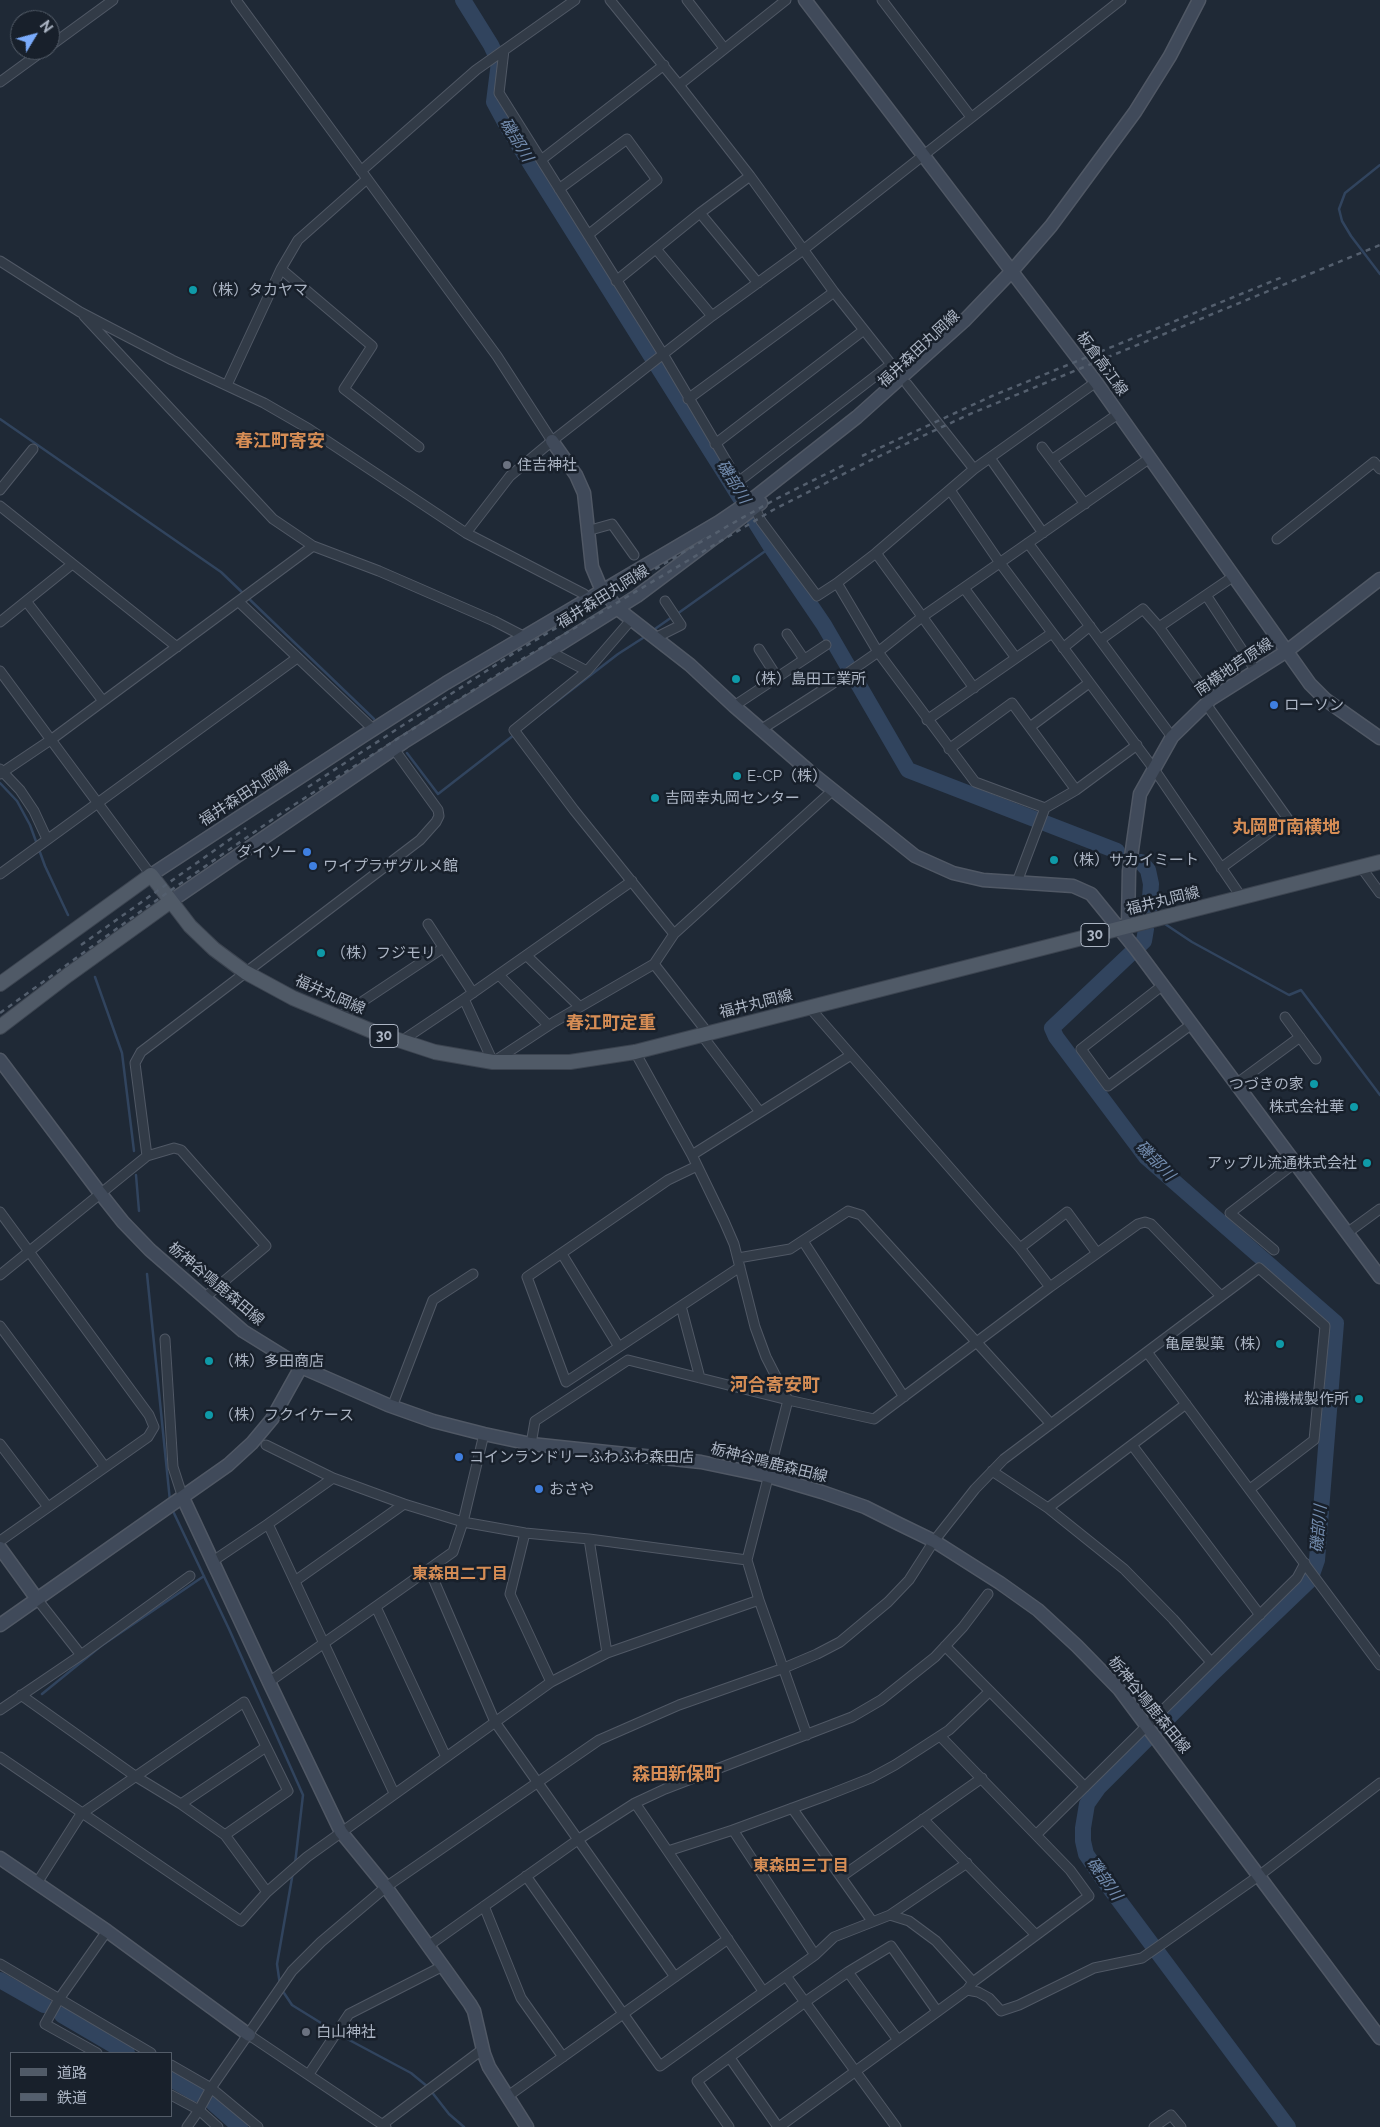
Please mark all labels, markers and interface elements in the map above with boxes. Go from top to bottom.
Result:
north arrow [10,10,60,60]
text: N [37,17,56,36]
water label: 磯部川 [495,114,537,166]
place label: （株）タカヤマ [203,281,308,299]
marker: （株）タカヤマ [187,284,199,296]
street label: 福井森田丸岡線 [874,307,964,391]
street label: 板倉高江線 [1073,328,1131,400]
district label: 春江町寄安 [235,431,325,453]
place label: 住吉神社 [517,456,577,474]
water label: 磯部川 [712,457,754,507]
marker: 住吉神社 [501,459,513,471]
street label: 福井森田丸岡線 [554,562,652,632]
street label: 南横地芦原線 [1192,634,1276,700]
place label: （株）島田工業所 [746,670,866,688]
marker: （株）島田工業所 [730,673,742,685]
place label: ローソン [1284,696,1344,714]
marker: ローソン [1268,699,1280,711]
street label: 福井森田丸岡線 [196,758,294,830]
place label: E-CP（株） [747,767,827,785]
marker: E-CP（株） [731,770,743,782]
place label: 吉岡幸丸岡センター [665,789,800,807]
marker: 吉岡幸丸岡センター [649,792,661,804]
district label: 丸岡町南横地 [1232,817,1340,839]
place label: ダイソー [237,843,297,861]
marker: ダイソー [301,846,313,858]
place label: （株）サカイミート [1064,851,1199,869]
marker: （株）サカイミート [1048,854,1060,866]
place label: ワイプラザグルメ館 [323,857,458,875]
marker: ワイプラザグルメ館 [307,860,319,872]
street label: 福井丸岡線 [1124,883,1202,919]
road number: 30 [1081,924,1109,946]
place label: （株）フジモリ [331,944,436,962]
marker: （株）フジモリ [315,947,327,959]
street label: 福井丸岡線 [292,972,368,1018]
street label: 福井丸岡線 [717,986,795,1022]
district label: 春江町定重 [566,1013,656,1035]
road number: 30 [370,1024,398,1048]
place label: つづきの家 [1229,1075,1304,1093]
marker: つづきの家 [1308,1078,1320,1090]
place label: 株式会社華 [1269,1098,1344,1116]
marker: 株式会社華 [1348,1101,1360,1113]
water label: 磯部川 [1131,1137,1179,1185]
place label: アップル流通株式会社 [1207,1154,1357,1172]
marker: アップル流通株式会社 [1361,1157,1373,1169]
street label: 栃神谷鳴鹿森田線 [164,1239,268,1329]
place label: 亀屋製菓（株） [1165,1335,1270,1353]
marker: 亀屋製菓（株） [1274,1338,1286,1350]
place label: （株）多田商店 [219,1352,324,1370]
marker: （株）多田商店 [203,1355,215,1367]
district label: 河合寄安町 [730,1375,820,1397]
place label: 松浦機械製作所 [1244,1390,1349,1408]
marker: 松浦機械製作所 [1353,1393,1365,1405]
place label: （株）フクイケース [219,1406,354,1424]
marker: （株）フクイケース [203,1409,215,1421]
street label: 栃神谷鳴鹿森田線 [709,1440,829,1486]
place label: コインランドリーふわふわ森田店 [469,1448,694,1466]
marker: コインランドリーふわふわ森田店 [453,1451,465,1463]
place label: おさや [549,1480,594,1498]
marker: おさや [533,1483,545,1495]
water label: 磯部川 [1307,1504,1331,1554]
district label: 東森田二丁目 [412,1564,508,1584]
street label: 栃神谷鳴鹿森田線 [1104,1653,1194,1757]
district label: 森田新保町 [632,1764,722,1786]
water label: 磯部川 [1082,1854,1126,1904]
district label: 東森田三丁目 [753,1856,849,1876]
place label: 白山神社 [316,2023,376,2041]
marker: 白山神社 [300,2026,312,2038]
legend [10,2052,172,2117]
text: 道路 [57,2064,87,2082]
text: 鉄道 [57,2089,87,2107]

